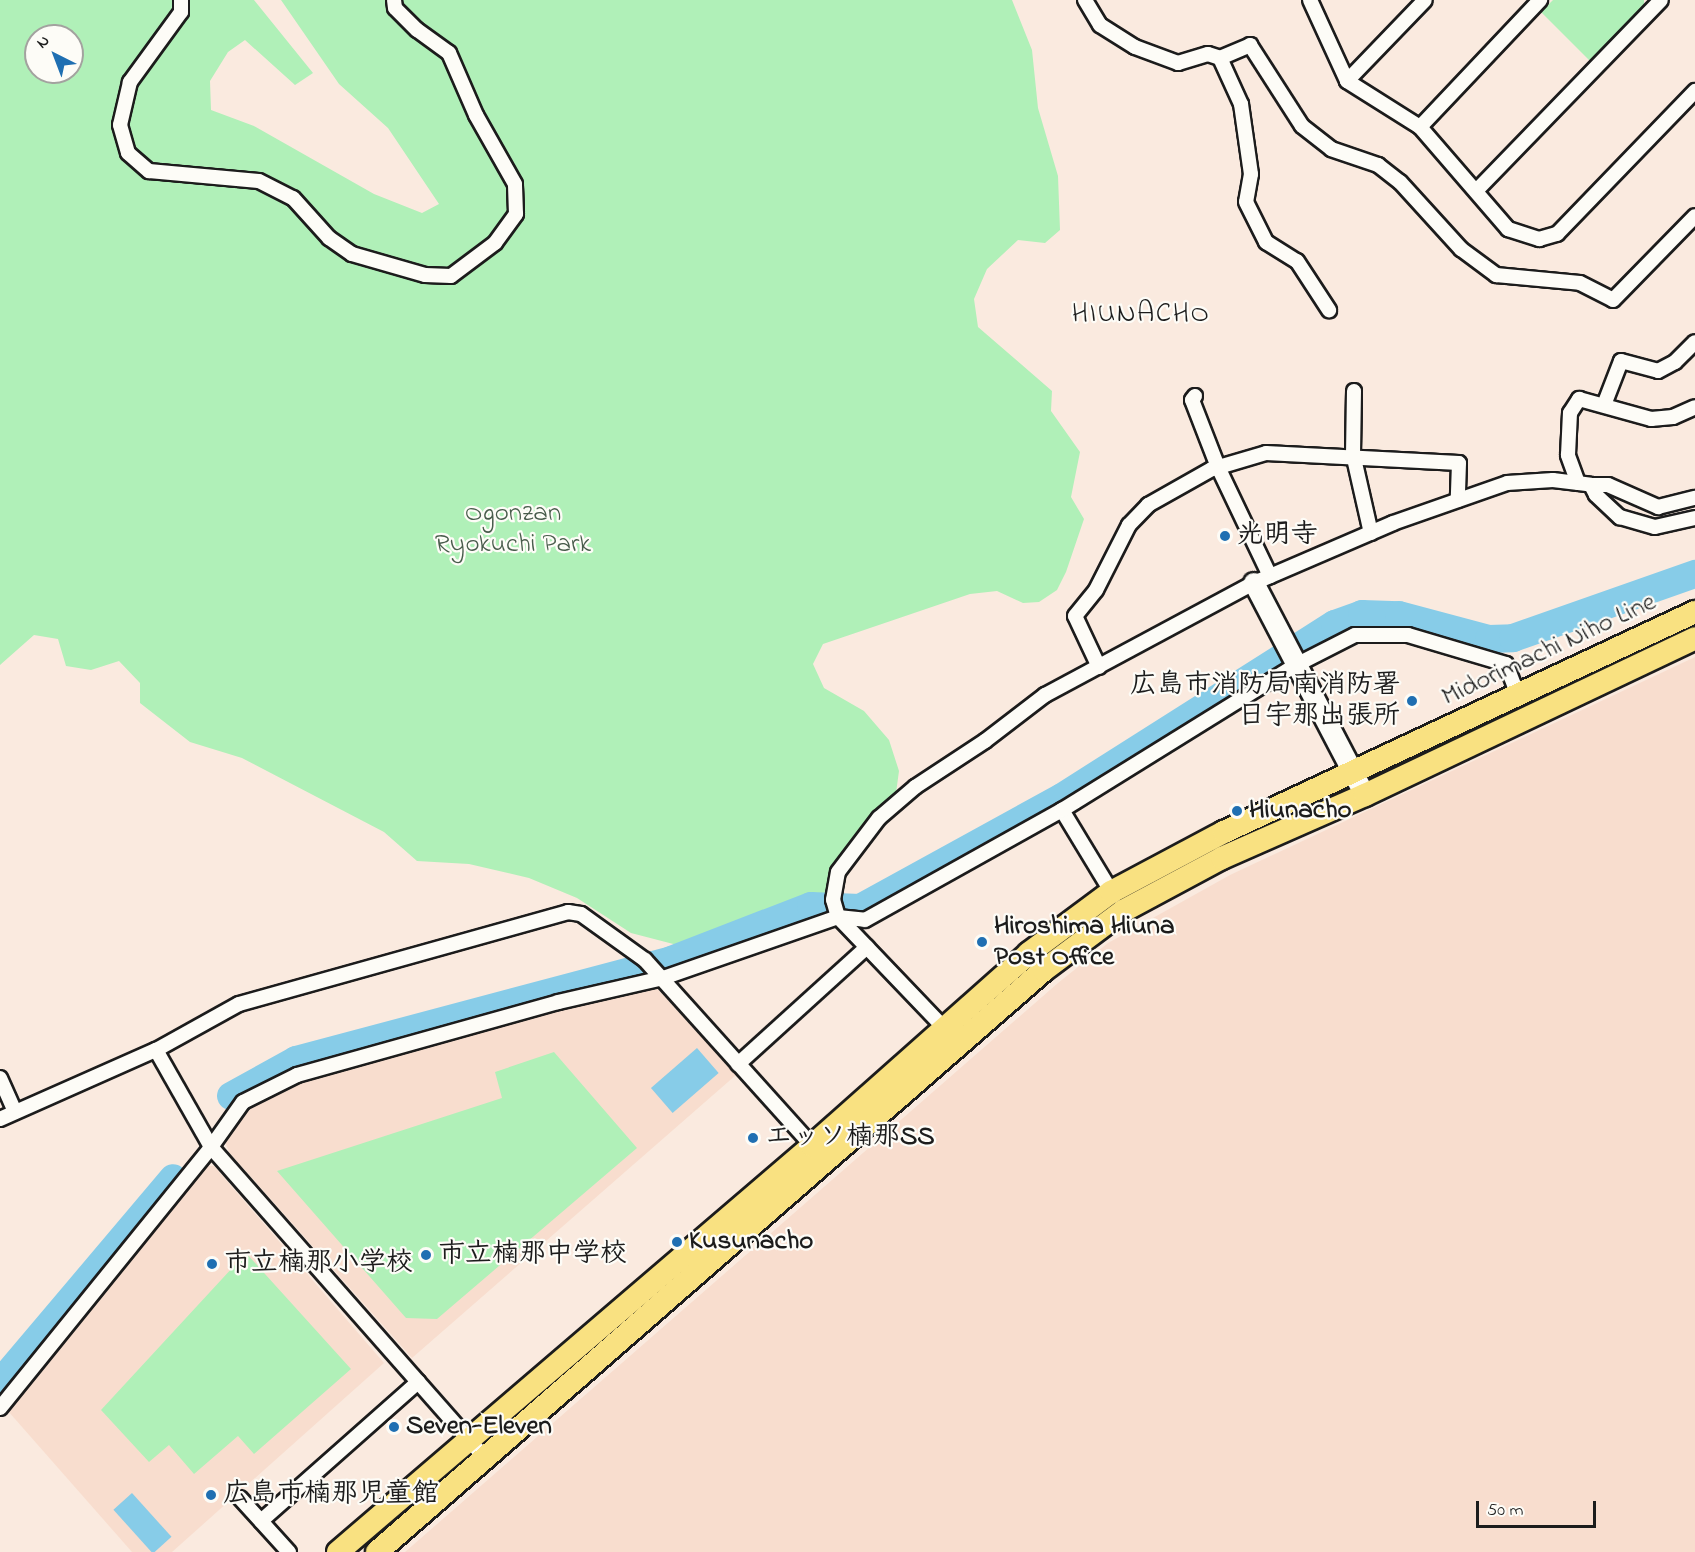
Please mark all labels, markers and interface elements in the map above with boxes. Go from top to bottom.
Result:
north arrow [24,24,84,84]
text: N [31,30,55,55]
district label: HIUNACHO [1072,298,1210,332]
park label: Ogonzan Ryokuchi Park [435,497,591,560]
place label: 光明寺 [1237,520,1318,552]
marker: 光明寺 [1218,529,1232,543]
street label: Midorimachi Niho Line [1437,586,1661,714]
place label: 広島市消防局南消防署 日宇那出張所 [1130,669,1400,732]
marker: 広島市消防局南消防署 日宇那出張所 [1405,694,1419,708]
place label: Hiunacho [1249,795,1352,827]
marker: Hiunacho [1230,804,1244,818]
place label: Hiroshima Hiuna Post Office [994,910,1174,973]
marker: Hiroshima Hiuna Post Office [975,935,989,949]
place label: エッソ楠那SS [765,1122,935,1154]
marker: エッソ楠那SS [746,1131,760,1145]
place label: Kusunacho [689,1226,813,1258]
marker: Kusunacho [670,1235,684,1249]
place label: 市立楠那中学校 [438,1239,627,1271]
place label: 市立楠那小学校 [224,1248,413,1280]
marker: 市立楠那中学校 [419,1248,433,1262]
marker: 市立楠那小学校 [205,1257,219,1271]
place label: Seven-Eleven [406,1411,552,1443]
marker: Seven-Eleven [387,1420,401,1434]
place label: 広島市楠那児童館 [223,1479,439,1511]
marker: 広島市楠那児童館 [204,1488,218,1502]
scale bar [1479,1489,1599,1527]
text: 50 m [1487,1498,1524,1524]

